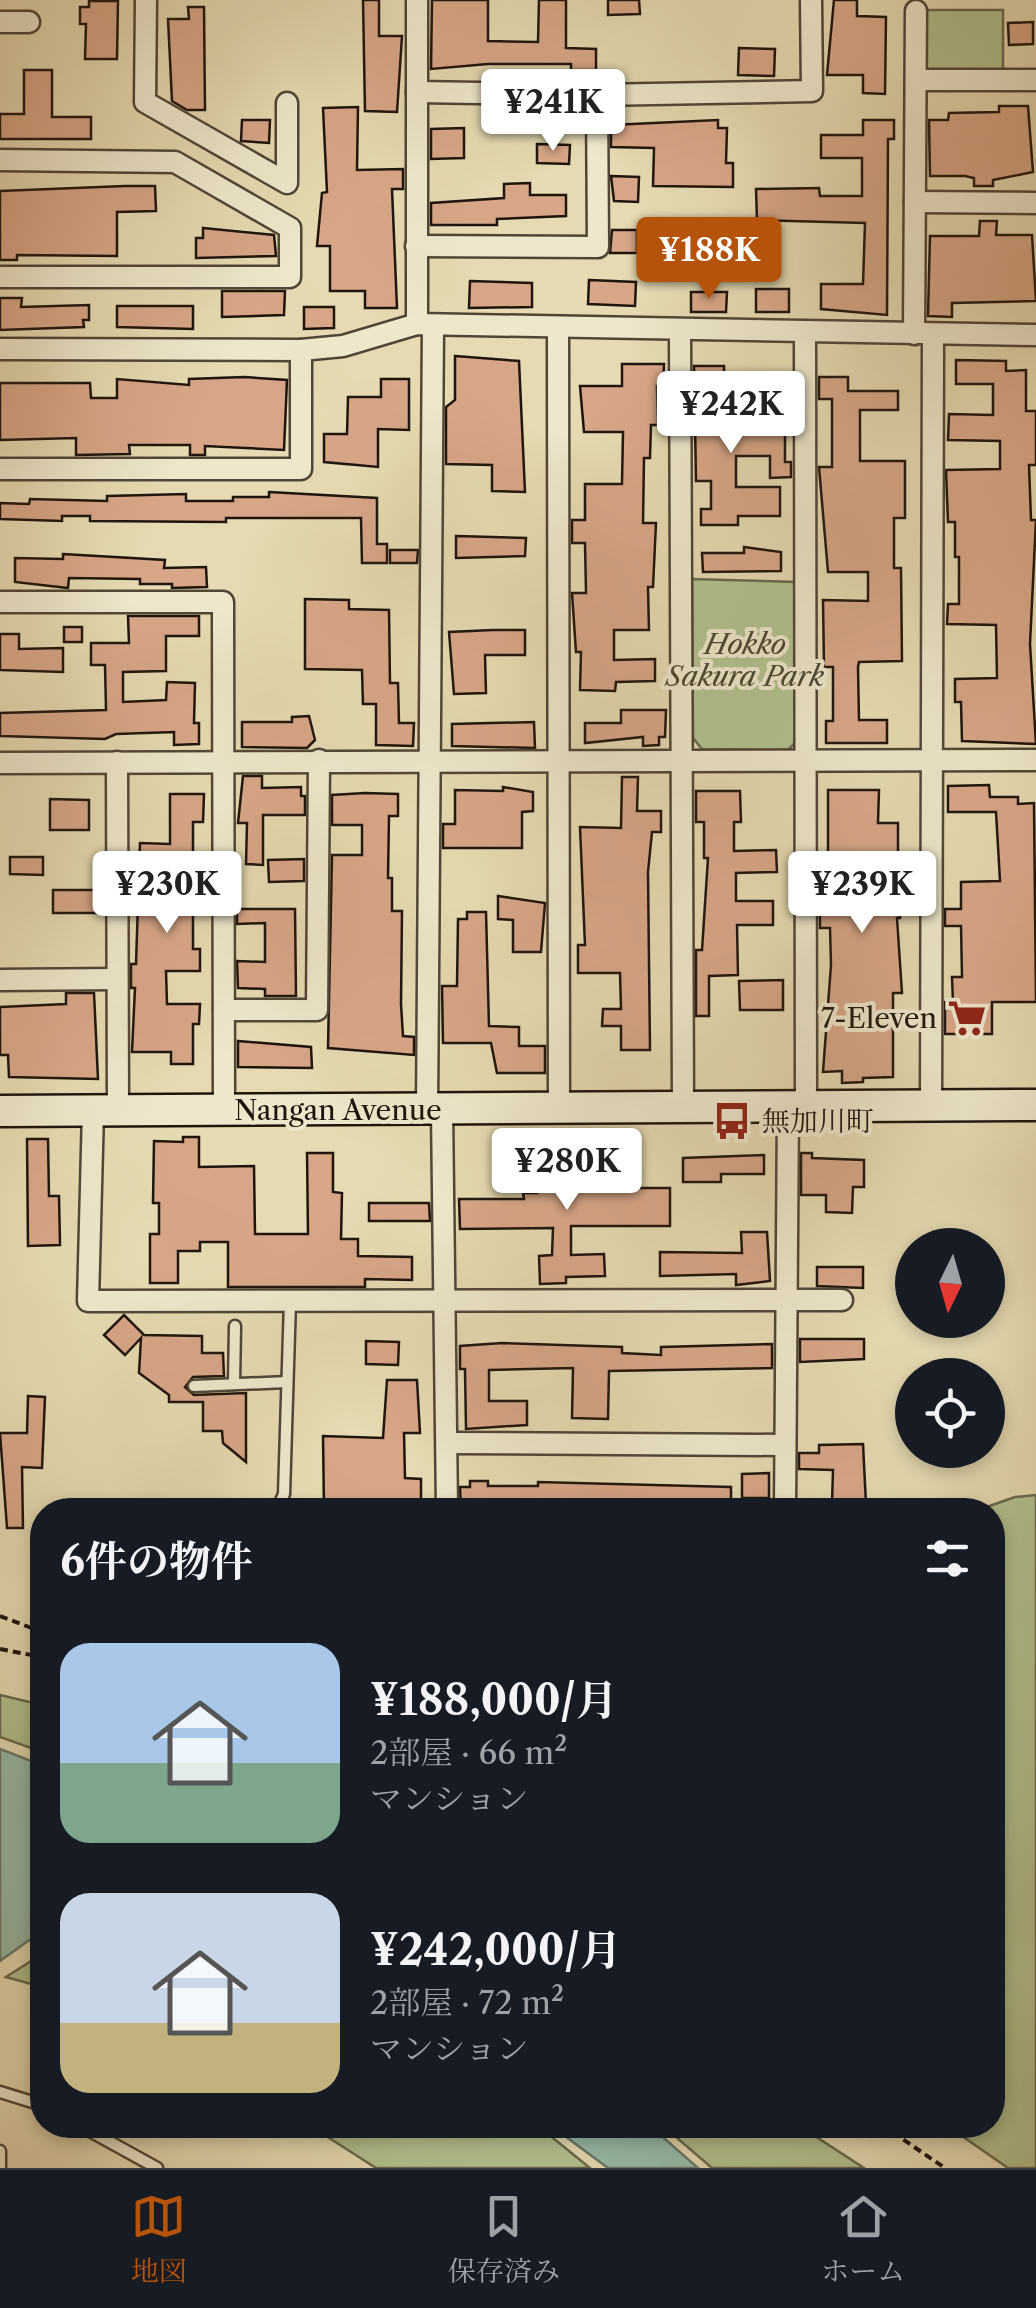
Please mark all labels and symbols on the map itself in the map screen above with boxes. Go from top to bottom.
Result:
pin: ¥241K [483,69,623,154]
pin: ¥188K [639,217,779,302]
pin: ¥242K [661,371,801,456]
park label: Hokko Sakura Park [664,627,825,693]
pin: ¥230K [97,851,237,936]
pin: ¥239K [792,851,932,936]
supermarket icon: 7-Eleven [946,997,988,1039]
place label: 7-Eleven [821,1001,937,1035]
street label: Nangan Avenue [234,1093,442,1127]
bus stop icon: 無加川町 [711,1100,753,1142]
place label: 無加川町 [762,1104,874,1138]
pin: ¥280K [497,1128,637,1213]
north arrow [895,1228,1005,1338]

